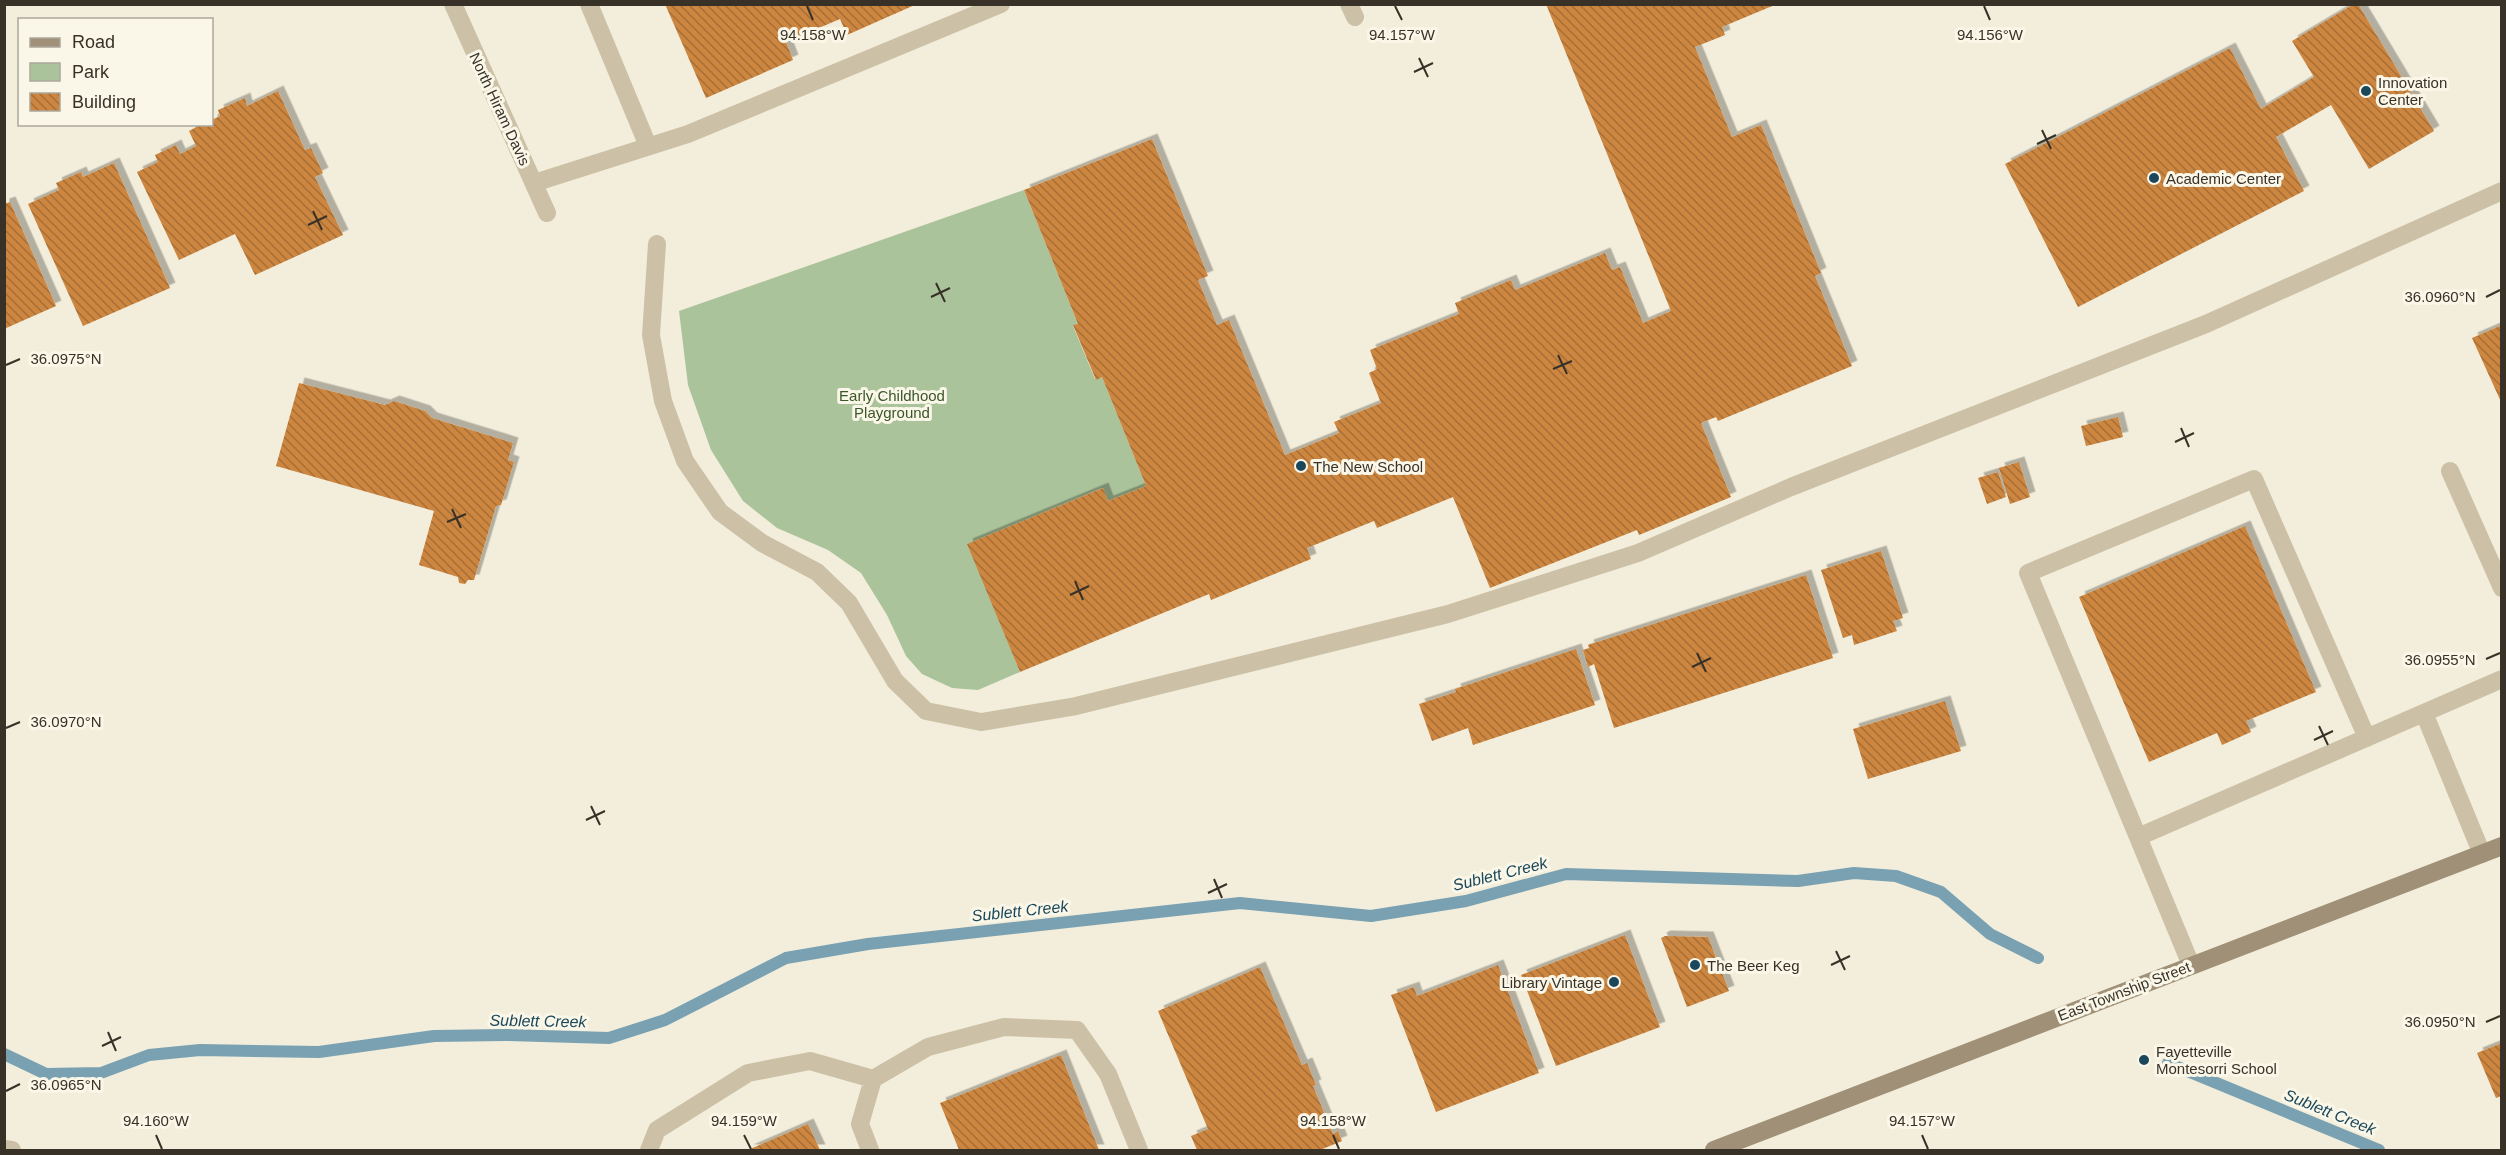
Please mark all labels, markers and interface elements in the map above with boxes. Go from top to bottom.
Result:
legend [18,18,213,126]
text: 94.158°W [780,26,847,43]
text: 94.157°W [1369,26,1436,43]
text: 94.156°W [1957,26,2024,43]
text: Road [72,32,115,52]
street label: North Hiram Davis [466,50,534,168]
text: Park [72,62,110,82]
place label: Innovation Center [2378,74,2447,108]
marker: Innovation Center [2359,84,2373,98]
text: Building [72,92,136,112]
place label: Academic Center [2166,170,2281,187]
marker: Academic Center [2147,171,2161,185]
text: 36.0960°N [2404,288,2476,305]
text: 36.0975°N [30,350,102,367]
park label: Early Childhood Playground [839,387,945,421]
place label: The New School [1313,458,1423,475]
marker: The New School [1294,459,1308,473]
text: 36.0955°N [2404,651,2476,668]
text: 36.0970°N [30,713,102,730]
water label: Sublett Creek [1451,854,1550,894]
water label: Sublett Creek [971,897,1070,925]
place label: The Beer Keg [1707,957,1800,974]
marker: The Beer Keg [1688,958,1702,972]
street label: East Township Street [2055,958,2193,1024]
place label: Library Vintage [1501,974,1602,991]
marker: Library Vintage [1607,975,1621,989]
water label: Sublett Creek [489,1012,588,1030]
text: 36.0950°N [2404,1013,2476,1030]
place label: Fayetteville Montesorri School [2156,1043,2277,1077]
marker: Fayetteville Montesorri School [2137,1053,2151,1067]
text: 36.0965°N [30,1076,102,1093]
water label: Sublett Creek [2282,1086,2379,1138]
text: 94.160°W [123,1112,190,1129]
text: 94.159°W [711,1112,778,1129]
text: 94.158°W [1300,1112,1367,1129]
text: 94.157°W [1889,1112,1956,1129]

